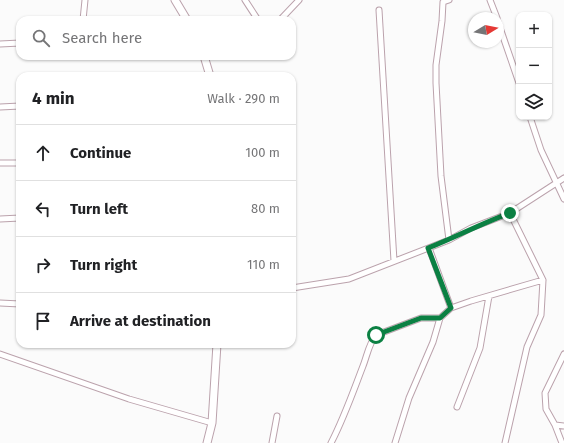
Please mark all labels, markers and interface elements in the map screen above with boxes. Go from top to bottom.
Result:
north arrow [468,12,504,48]
map controls [516,12,552,120]
button: + [516,12,552,48]
search box [16,16,296,60]
icon: search [30,27,52,49]
text: Search here [62,29,142,47]
button: − [516,48,552,84]
button: layers [516,84,552,120]
text: 4 min [32,88,75,109]
text: Walk · 290 m [207,91,280,106]
icon: ahead [32,142,54,164]
text: Continue [70,144,131,162]
text: 100 m [245,145,280,160]
icon: left [32,198,54,220]
text: Turn left [70,200,128,218]
text: 80 m [251,201,280,216]
route end [501,204,519,222]
icon: right [32,254,54,276]
text: Turn right [70,256,137,274]
text: 110 m [247,257,280,272]
icon: arrive [32,310,54,332]
text: Arrive at destination [70,312,211,330]
route start [367,326,385,344]

